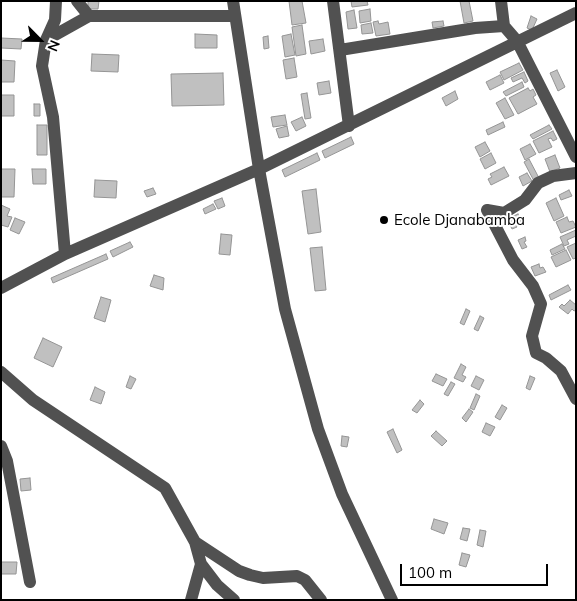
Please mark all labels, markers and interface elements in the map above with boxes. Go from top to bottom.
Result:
north arrow [15,15,65,65]
text: N [43,37,64,54]
place label: Ecole Djanabamba [394,211,525,229]
marker: Ecole Djanabamba [378,214,390,226]
scale bar [402,554,550,586]
text: 100 m [408,563,452,582]

